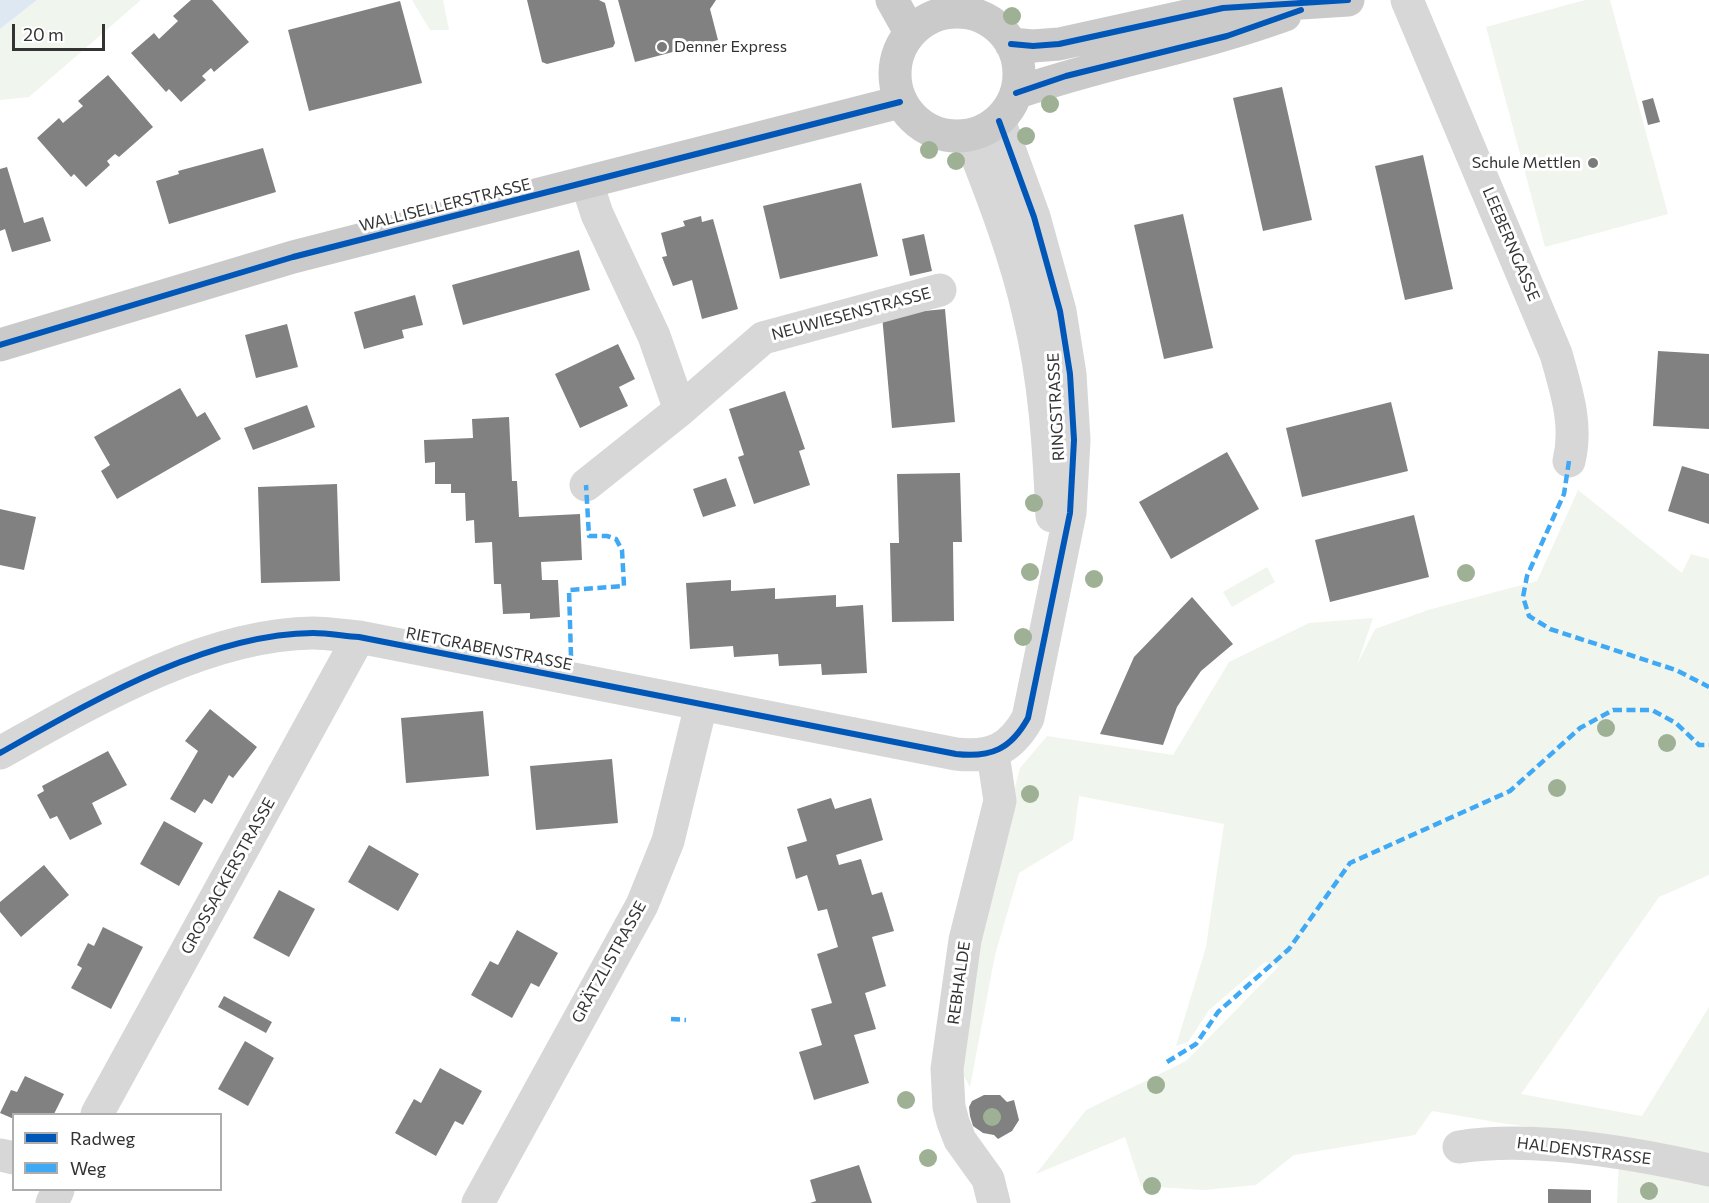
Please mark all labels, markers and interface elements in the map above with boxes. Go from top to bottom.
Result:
scale bar [15,12,108,50]
text: 20 m [23,23,64,45]
place label: Denner Express [674,37,787,57]
marker: Denner Express [655,40,669,54]
place label: Schule Mettlen [1472,153,1581,173]
marker: Schule Mettlen [1586,156,1600,170]
street label: WALLISELLERSTRASSE [357,174,533,236]
street label: LEEBERNGASSE [1478,184,1544,304]
street label: NEUWIESENSTRASSE [769,284,933,344]
street label: RINGSTRASSE [1044,352,1068,462]
street label: RIETGRABENSTRASSE [404,623,574,675]
street label: GROSSACKERSTRASSE [177,794,279,958]
street label: GRÄTZLISTRASSE [568,898,650,1026]
street label: REBHALDE [944,940,974,1026]
legend [12,1113,222,1191]
text: Radweg [70,1127,135,1149]
street label: HALDENSTRASSE [1516,1133,1652,1169]
text: Weg [70,1157,106,1179]

